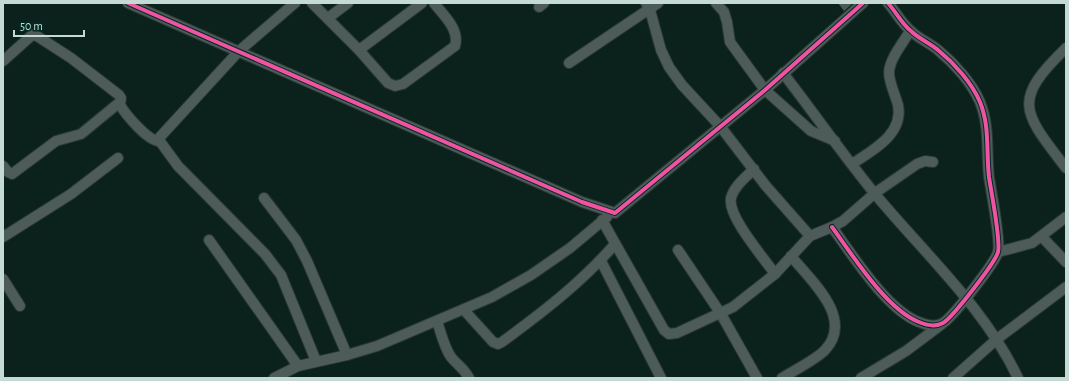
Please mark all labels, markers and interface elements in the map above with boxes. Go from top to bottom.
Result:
scale bar [14,12,84,38]
text: 50 m [20,20,43,32]

